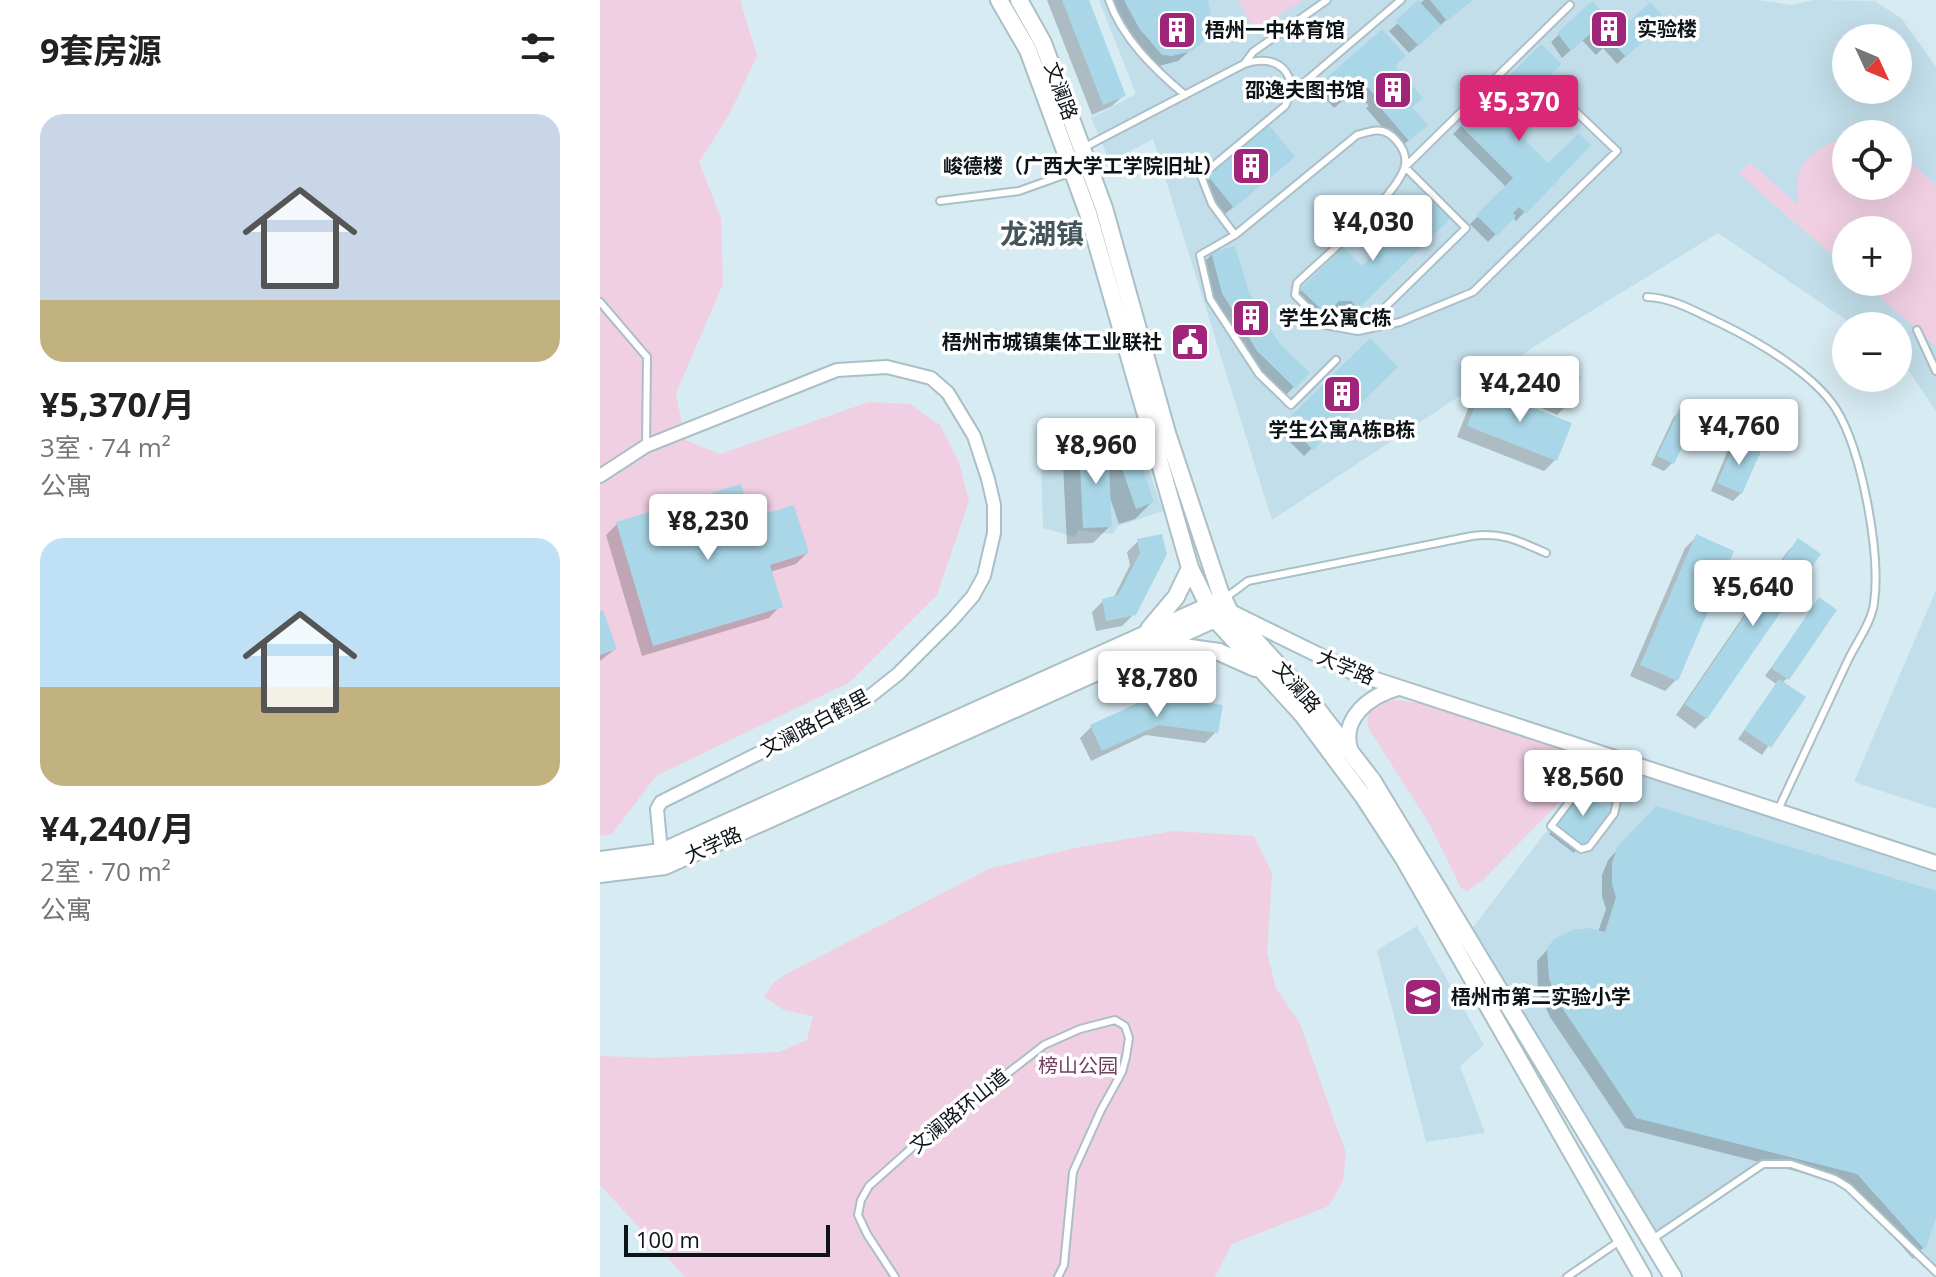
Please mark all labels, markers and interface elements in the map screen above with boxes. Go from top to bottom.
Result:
building icon: 实验楼 [1588,8,1630,50]
building icon: 梧州一中体育馆 [1156,9,1198,51]
place label: 实验楼 [1637,15,1697,42]
place label: 梧州一中体育馆 [1205,16,1345,43]
north arrow [1832,24,1912,104]
map controls [1832,24,1912,392]
icon: filters [516,26,560,70]
text: 9套房源 [40,27,161,73]
street label: 文澜路 [1039,58,1084,124]
building icon: 邵逸夫图书馆 [1372,69,1414,111]
pin: ¥5,370 [1454,75,1584,143]
place label: 邵逸夫图书馆 [1245,76,1365,103]
text: ¥5,370 [1478,83,1560,119]
button: locate [1832,120,1912,200]
building icon: 峻德楼（广西大学工学院旧址） [1230,145,1272,187]
place label: 峻德楼（广西大学工学院旧址） [943,152,1223,179]
icon: home [228,166,372,310]
pin: ¥4,030 [1308,195,1438,263]
text: ¥4,030 [1332,203,1414,239]
district label: 龙湖镇 [1000,214,1084,252]
button: + [1832,216,1912,296]
building icon: 学生公寓C栋 [1230,297,1272,339]
place label: 学生公寓C栋 [1279,304,1392,331]
button: − [1832,312,1912,392]
public building icon: 梧州市城镇集体工业联社 [1169,321,1211,363]
place label: 梧州市城镇集体工业联社 [942,328,1162,355]
pin: ¥4,240 [1455,356,1585,424]
text: ¥4,240 [1479,364,1561,400]
building icon: 学生公寓A栋B栋 [1321,373,1363,415]
text: ¥5,370/月 [40,381,195,427]
pin: ¥4,760 [1674,399,1804,467]
text: ¥4,760 [1698,407,1780,443]
place label: 学生公寓A栋B栋 [1268,416,1416,443]
pin: ¥8,960 [1031,418,1161,486]
text: ¥8,960 [1055,426,1137,462]
text: 3室 · 74 m² [40,429,171,465]
text: 公寓 [40,467,92,503]
pin: ¥8,230 [643,494,773,562]
text: ¥8,230 [667,502,749,538]
pin: ¥5,640 [1688,560,1818,628]
text: ¥5,640 [1712,568,1794,604]
icon: home [228,590,372,734]
street label: 大学路 [1313,642,1379,691]
pin: ¥8,780 [1092,651,1222,719]
street label: 文澜路 [1268,655,1327,718]
text: ¥8,780 [1116,659,1198,695]
street label: 文澜路白鹤里 [755,682,874,763]
pin: ¥8,560 [1518,750,1648,818]
text: ¥8,560 [1542,758,1624,794]
text: ¥4,240/月 [40,805,195,851]
street label: 大学路 [680,820,746,869]
text: 2室 · 70 m² [40,853,171,889]
text: 公寓 [40,891,92,927]
school or university icon: 梧州市第二实验小学 [1402,976,1444,1018]
place label: 梧州市第二实验小学 [1451,983,1631,1010]
park label: 榜山公园 [1038,1052,1118,1079]
street label: 文澜路环山道 [904,1062,1014,1159]
scale bar [624,1221,830,1257]
text: 100 m [636,1224,700,1254]

